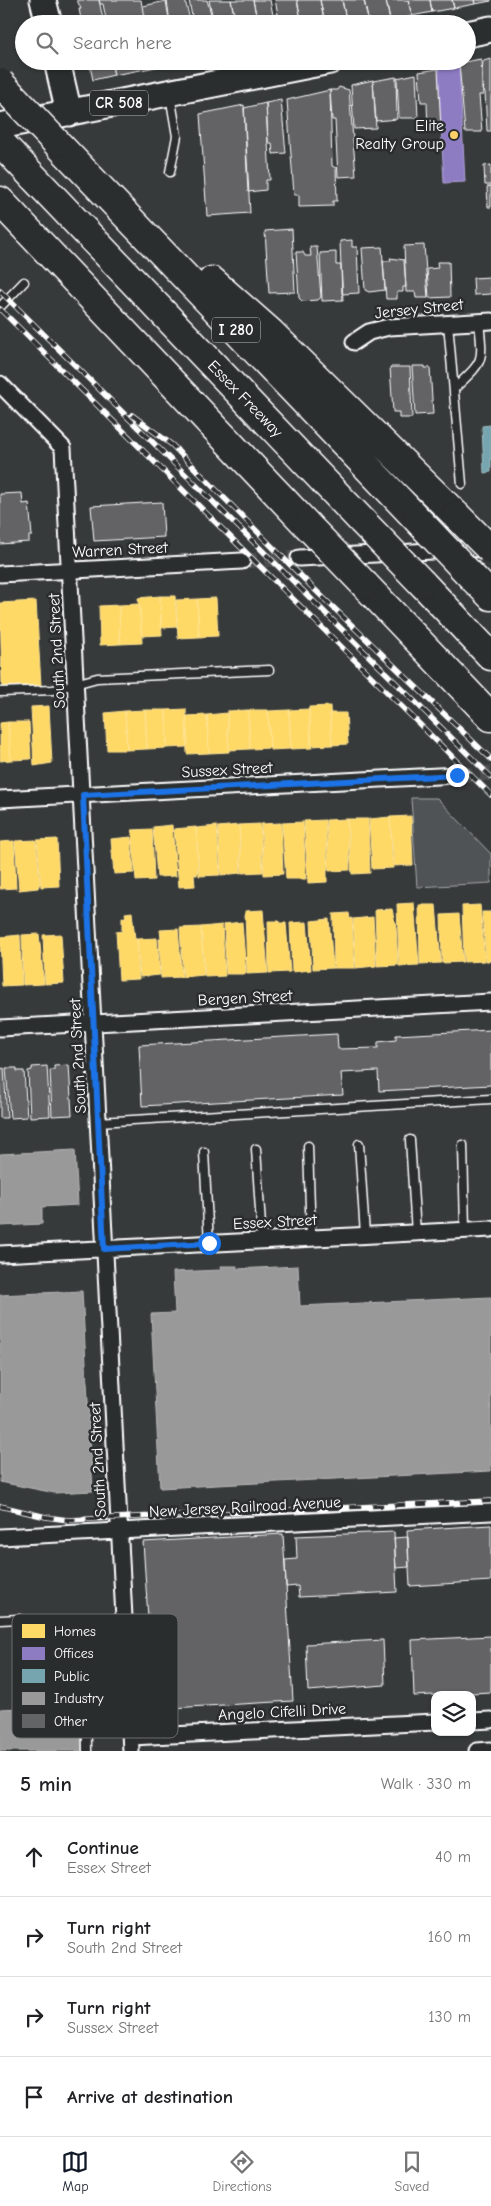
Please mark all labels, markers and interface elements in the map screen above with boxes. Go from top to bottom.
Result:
search box [15,15,476,70]
icon: search [33,29,61,57]
text: Search here [73,32,172,54]
road number: CR 508 [90,90,148,116]
place label: Elite Realty Group [355,117,444,153]
marker: Elite Realty Group [448,129,460,141]
street label: Jersey Street [374,295,465,323]
road number: I 280 [212,318,260,342]
street label: Essex Freeway [204,357,287,442]
street label: Warren Street [72,538,169,561]
street label: South 2nd Street [45,593,69,709]
street label: Sussex Street [181,759,273,781]
route end [446,764,469,787]
street label: Bergen Street [197,987,293,1009]
street label: South 2nd Street [66,998,90,1114]
street label: Essex Street [233,1211,318,1233]
route start [198,1232,221,1255]
street label: South 2nd Street [86,1402,110,1518]
street label: New Jersey Railroad Avenue [148,1493,342,1521]
legend [12,1614,178,1738]
text: Homes [54,1623,96,1640]
text: Offices [54,1645,94,1662]
text: Public [54,1668,90,1685]
text: Industry [54,1690,104,1707]
map controls [431,1691,476,1736]
button: layers [431,1691,476,1736]
street label: Angelo Cifelli Drive [218,1700,346,1724]
text: Other [54,1713,88,1730]
text: 5 min [20,1772,72,1796]
text: Walk · 330 m [381,1775,471,1793]
text: Continue [67,1837,139,1859]
icon: ahead [20,1843,48,1871]
text: 40 m [435,1848,471,1866]
text: Essex Street [67,1859,151,1877]
text: Turn right [67,1917,151,1939]
icon: right [20,1923,48,1951]
text: 160 m [428,1928,471,1946]
text: South 2nd Street [67,1939,182,1957]
text: Turn right [67,1997,151,2019]
icon: right [20,2003,48,2031]
text: 130 m [428,2008,471,2026]
text: Sussex Street [67,2019,158,2037]
icon: arrive [20,2083,48,2111]
text: Arrive at destination [67,2086,233,2108]
tab: Map [61,2148,89,2195]
tab: Directions [212,2148,272,2195]
tab: Saved [395,2148,430,2195]

